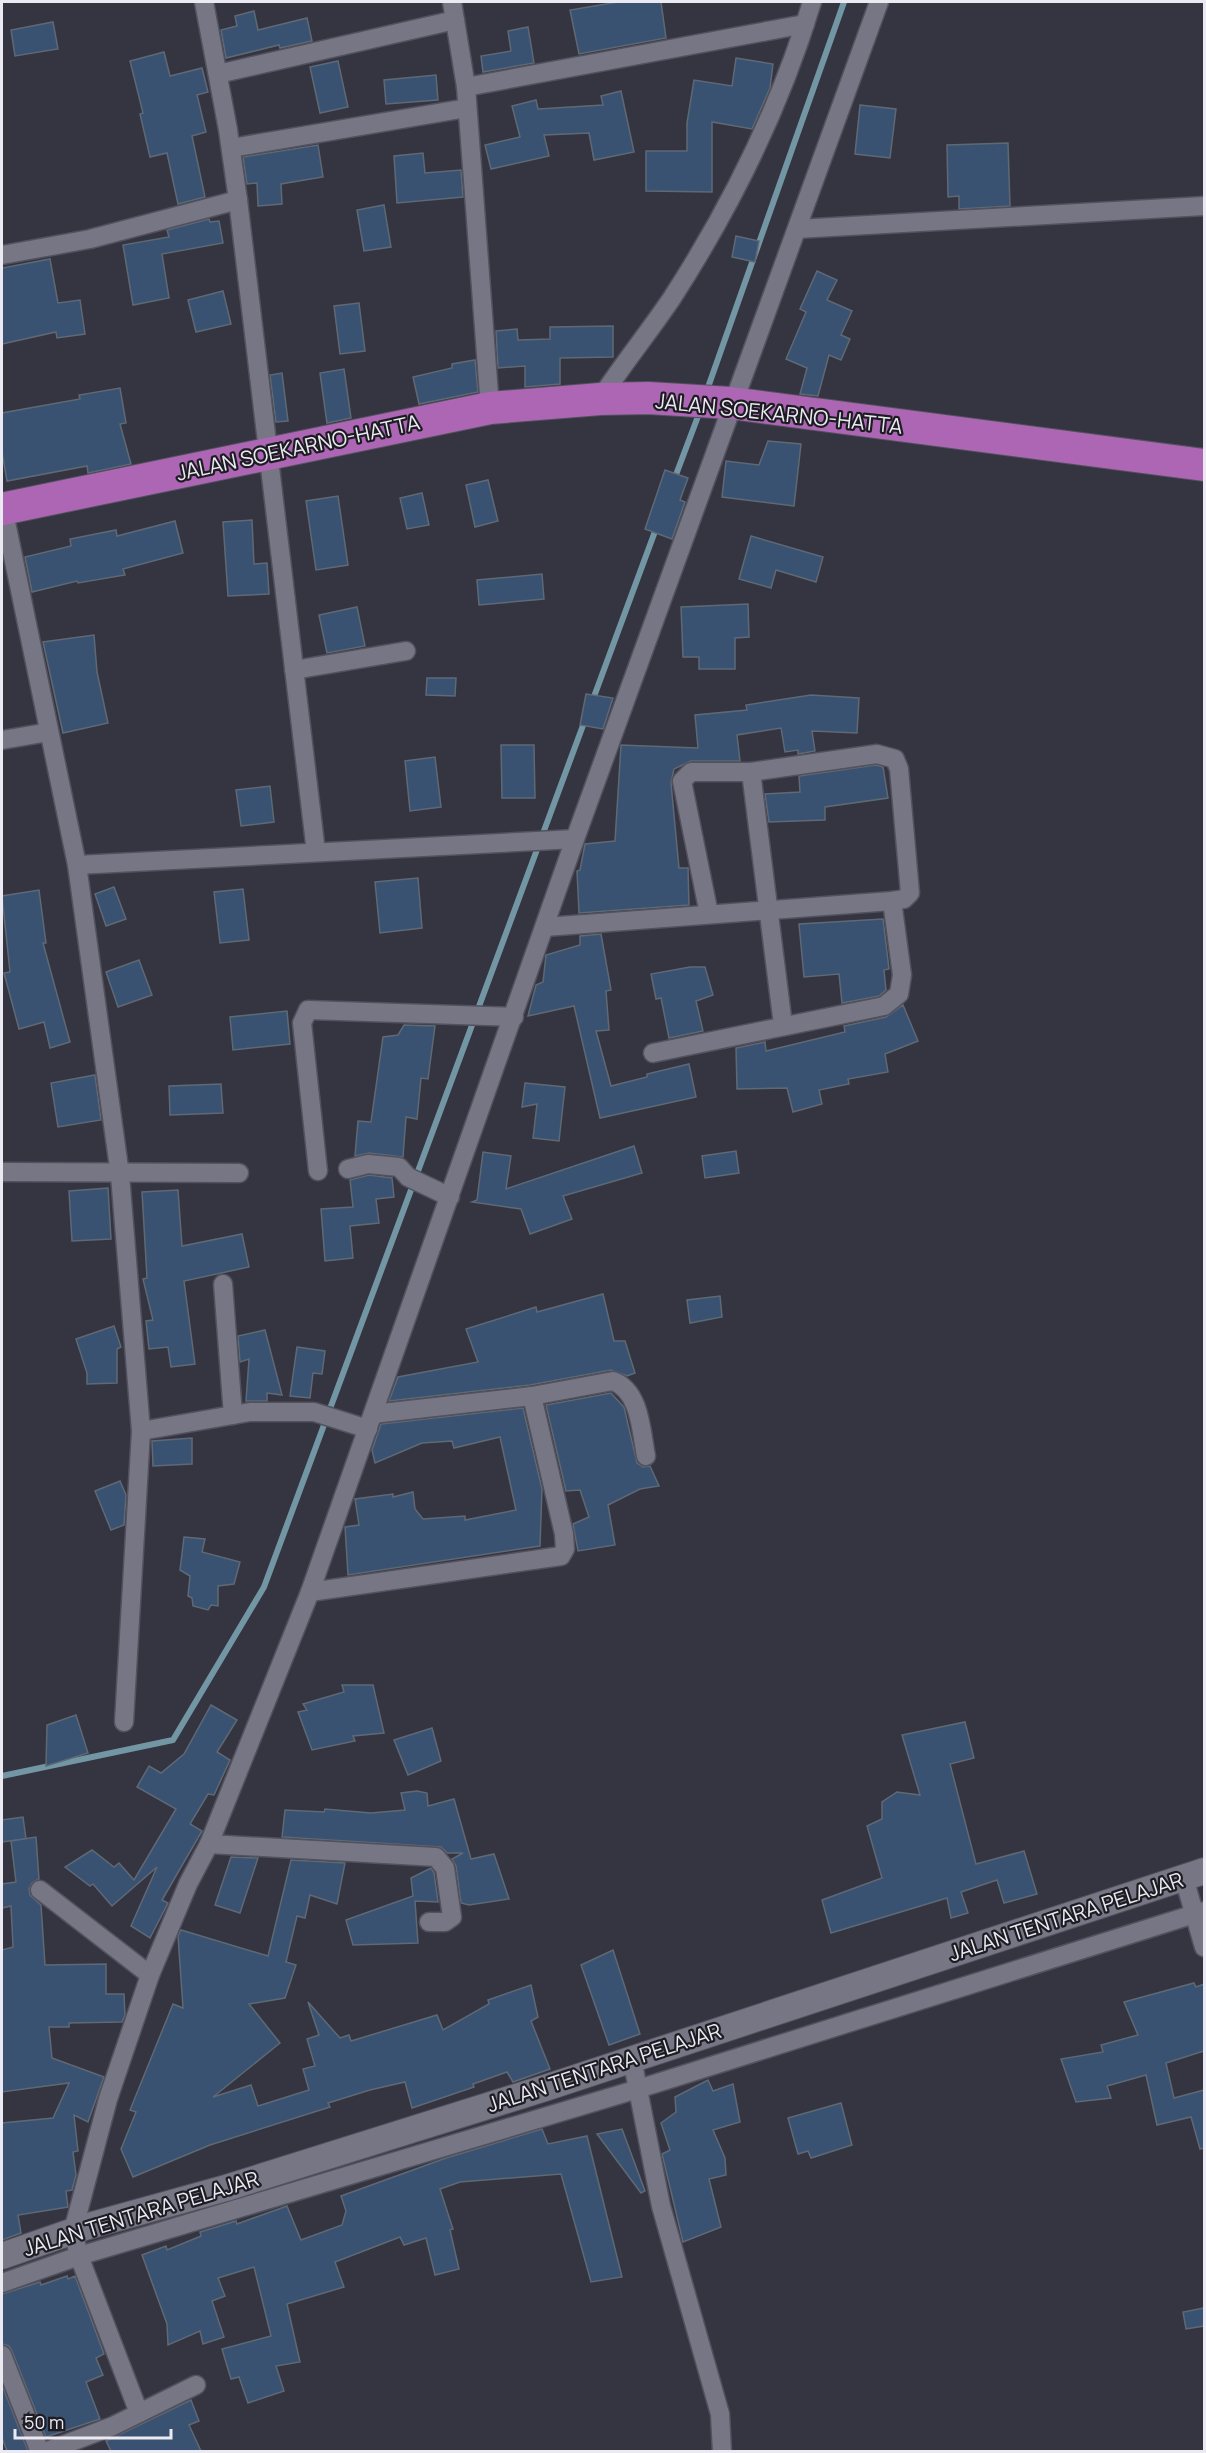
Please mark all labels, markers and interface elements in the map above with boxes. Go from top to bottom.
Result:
street label: JALAN SOEKARNO-HATTA [654,386,904,440]
street label: JALAN SOEKARNO-HATTA [174,407,422,487]
street label: JALAN TENTARA PELAJAR [945,1865,1187,1967]
street label: JALAN TENTARA PELAJAR [483,2016,725,2118]
street label: JALAN TENTARA PELAJAR [20,2164,262,2262]
scale bar [15,2402,171,2440]
text: 50 m [24,2410,64,2434]

